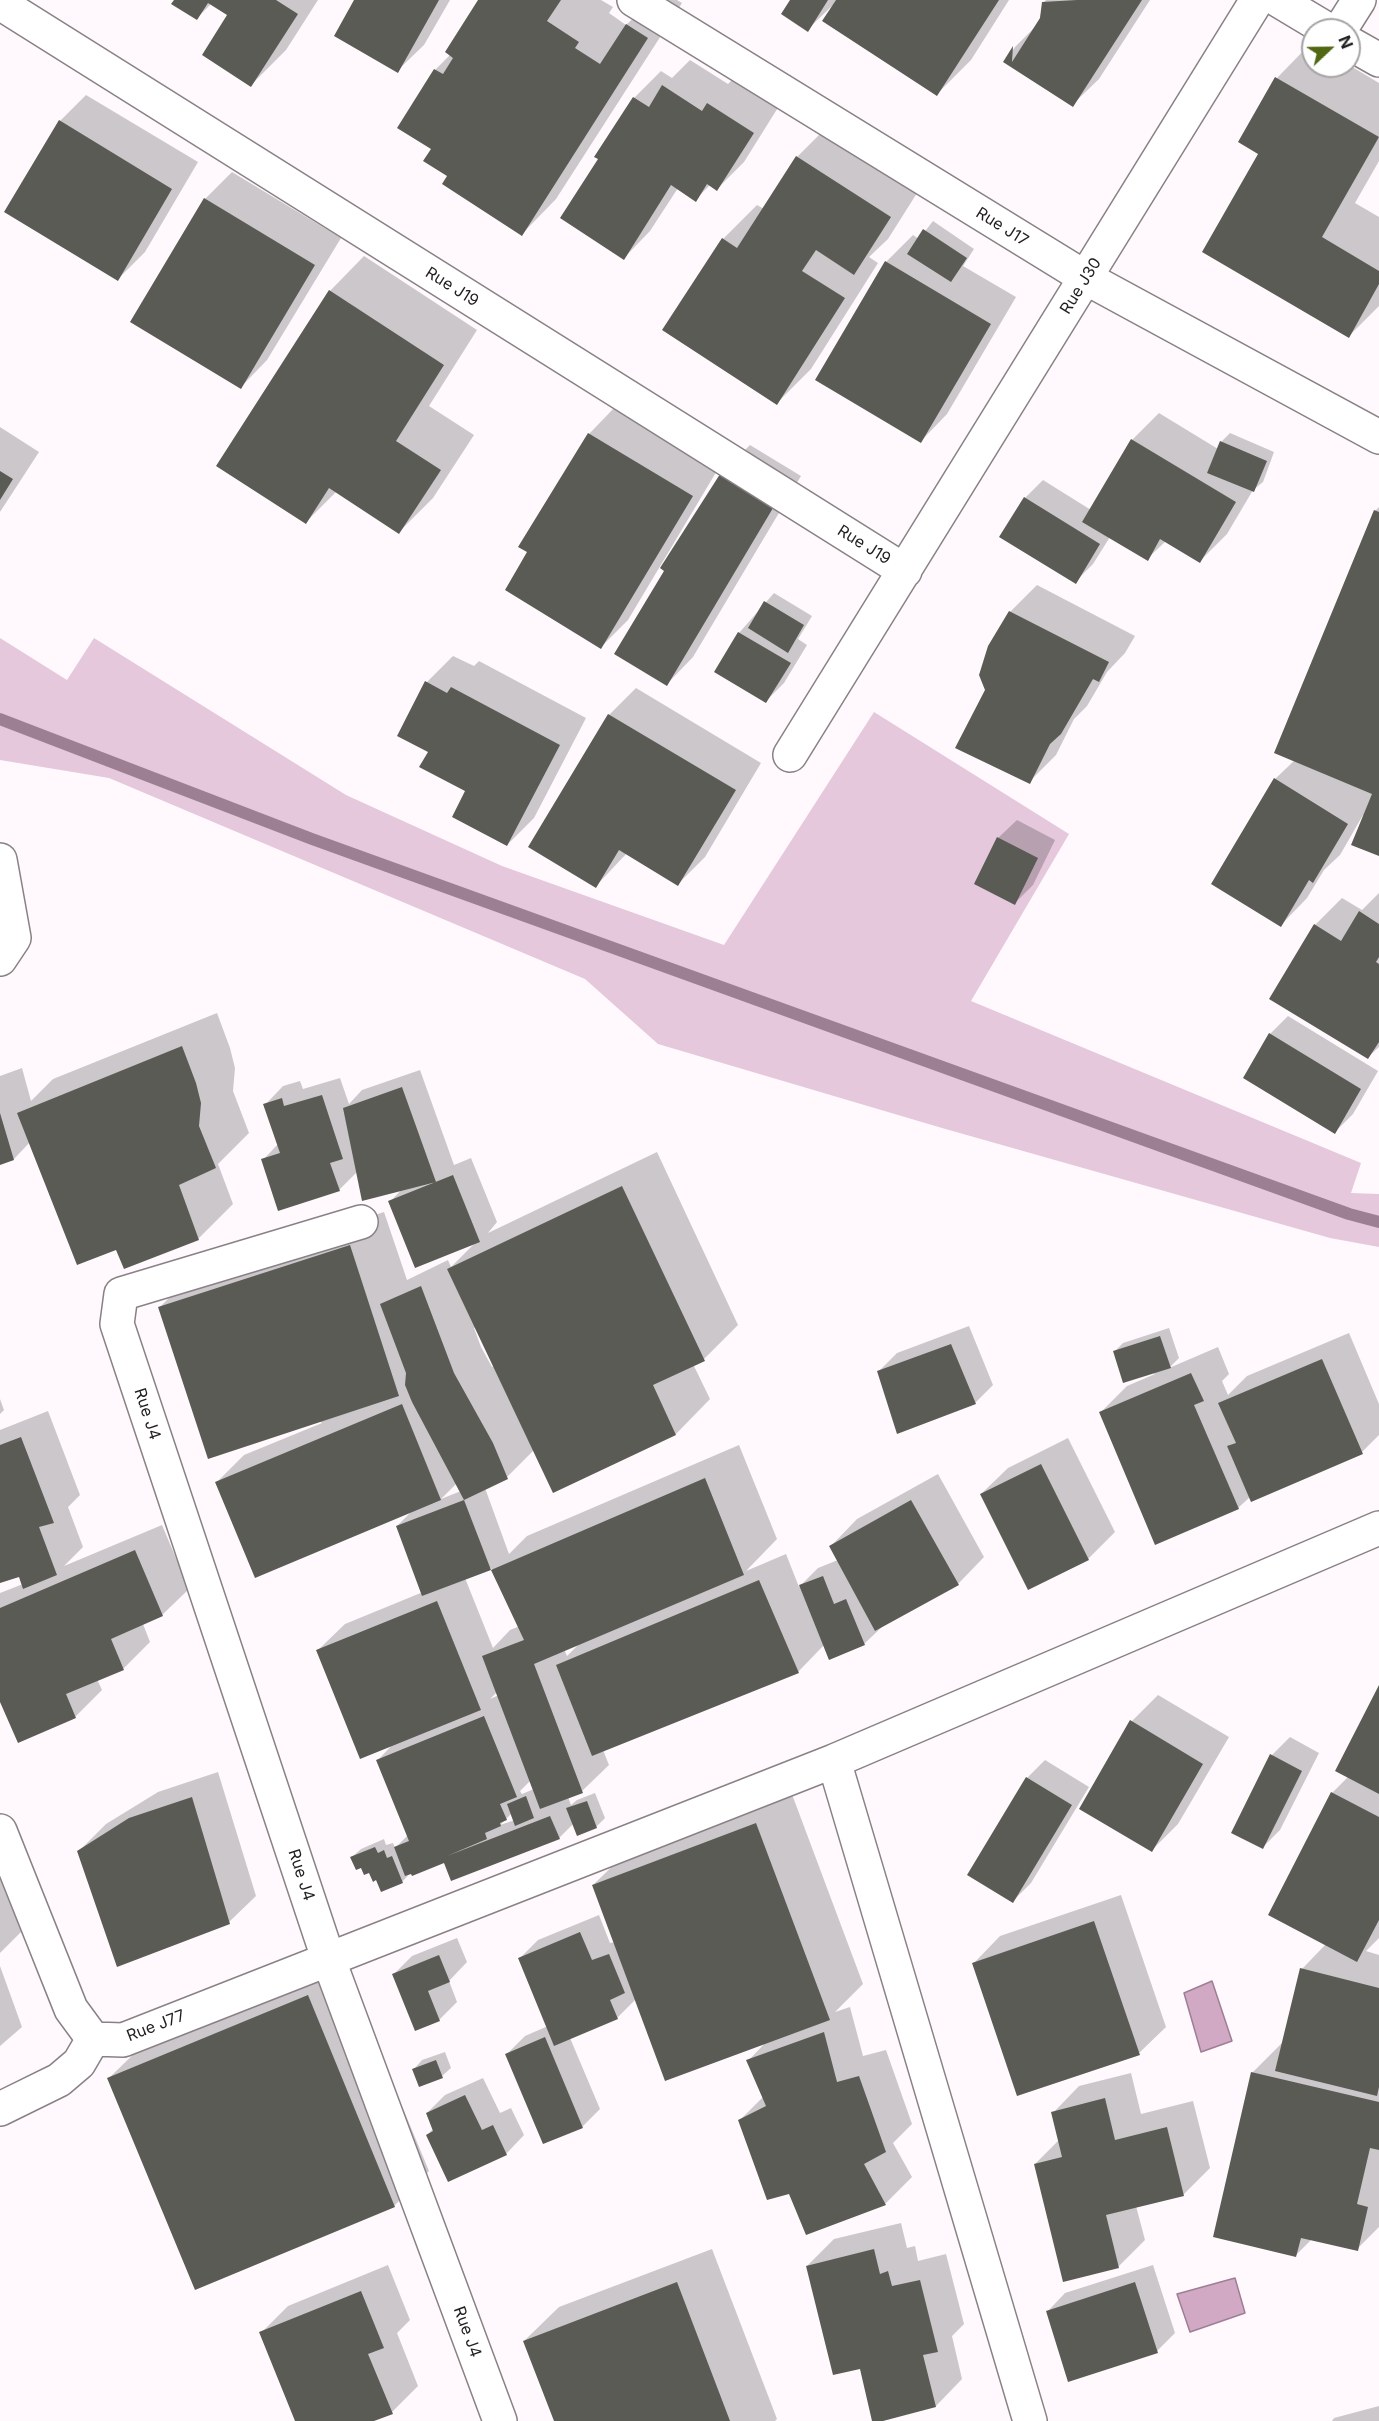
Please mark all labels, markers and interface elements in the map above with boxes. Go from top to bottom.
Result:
north arrow [1301,18,1361,78]
text: N [1334,33,1357,51]
street label: Rue J17 [972,203,1032,251]
street label: Rue J30 [1056,254,1106,318]
street label: Rue J19 [422,263,482,311]
street label: Rue J19 [834,521,894,569]
street label: Rue J4 [130,1386,164,1442]
street label: Rue J4 [284,1847,318,1903]
street label: Rue J77 [124,2006,188,2046]
street label: Rue J4 [449,2304,485,2360]

